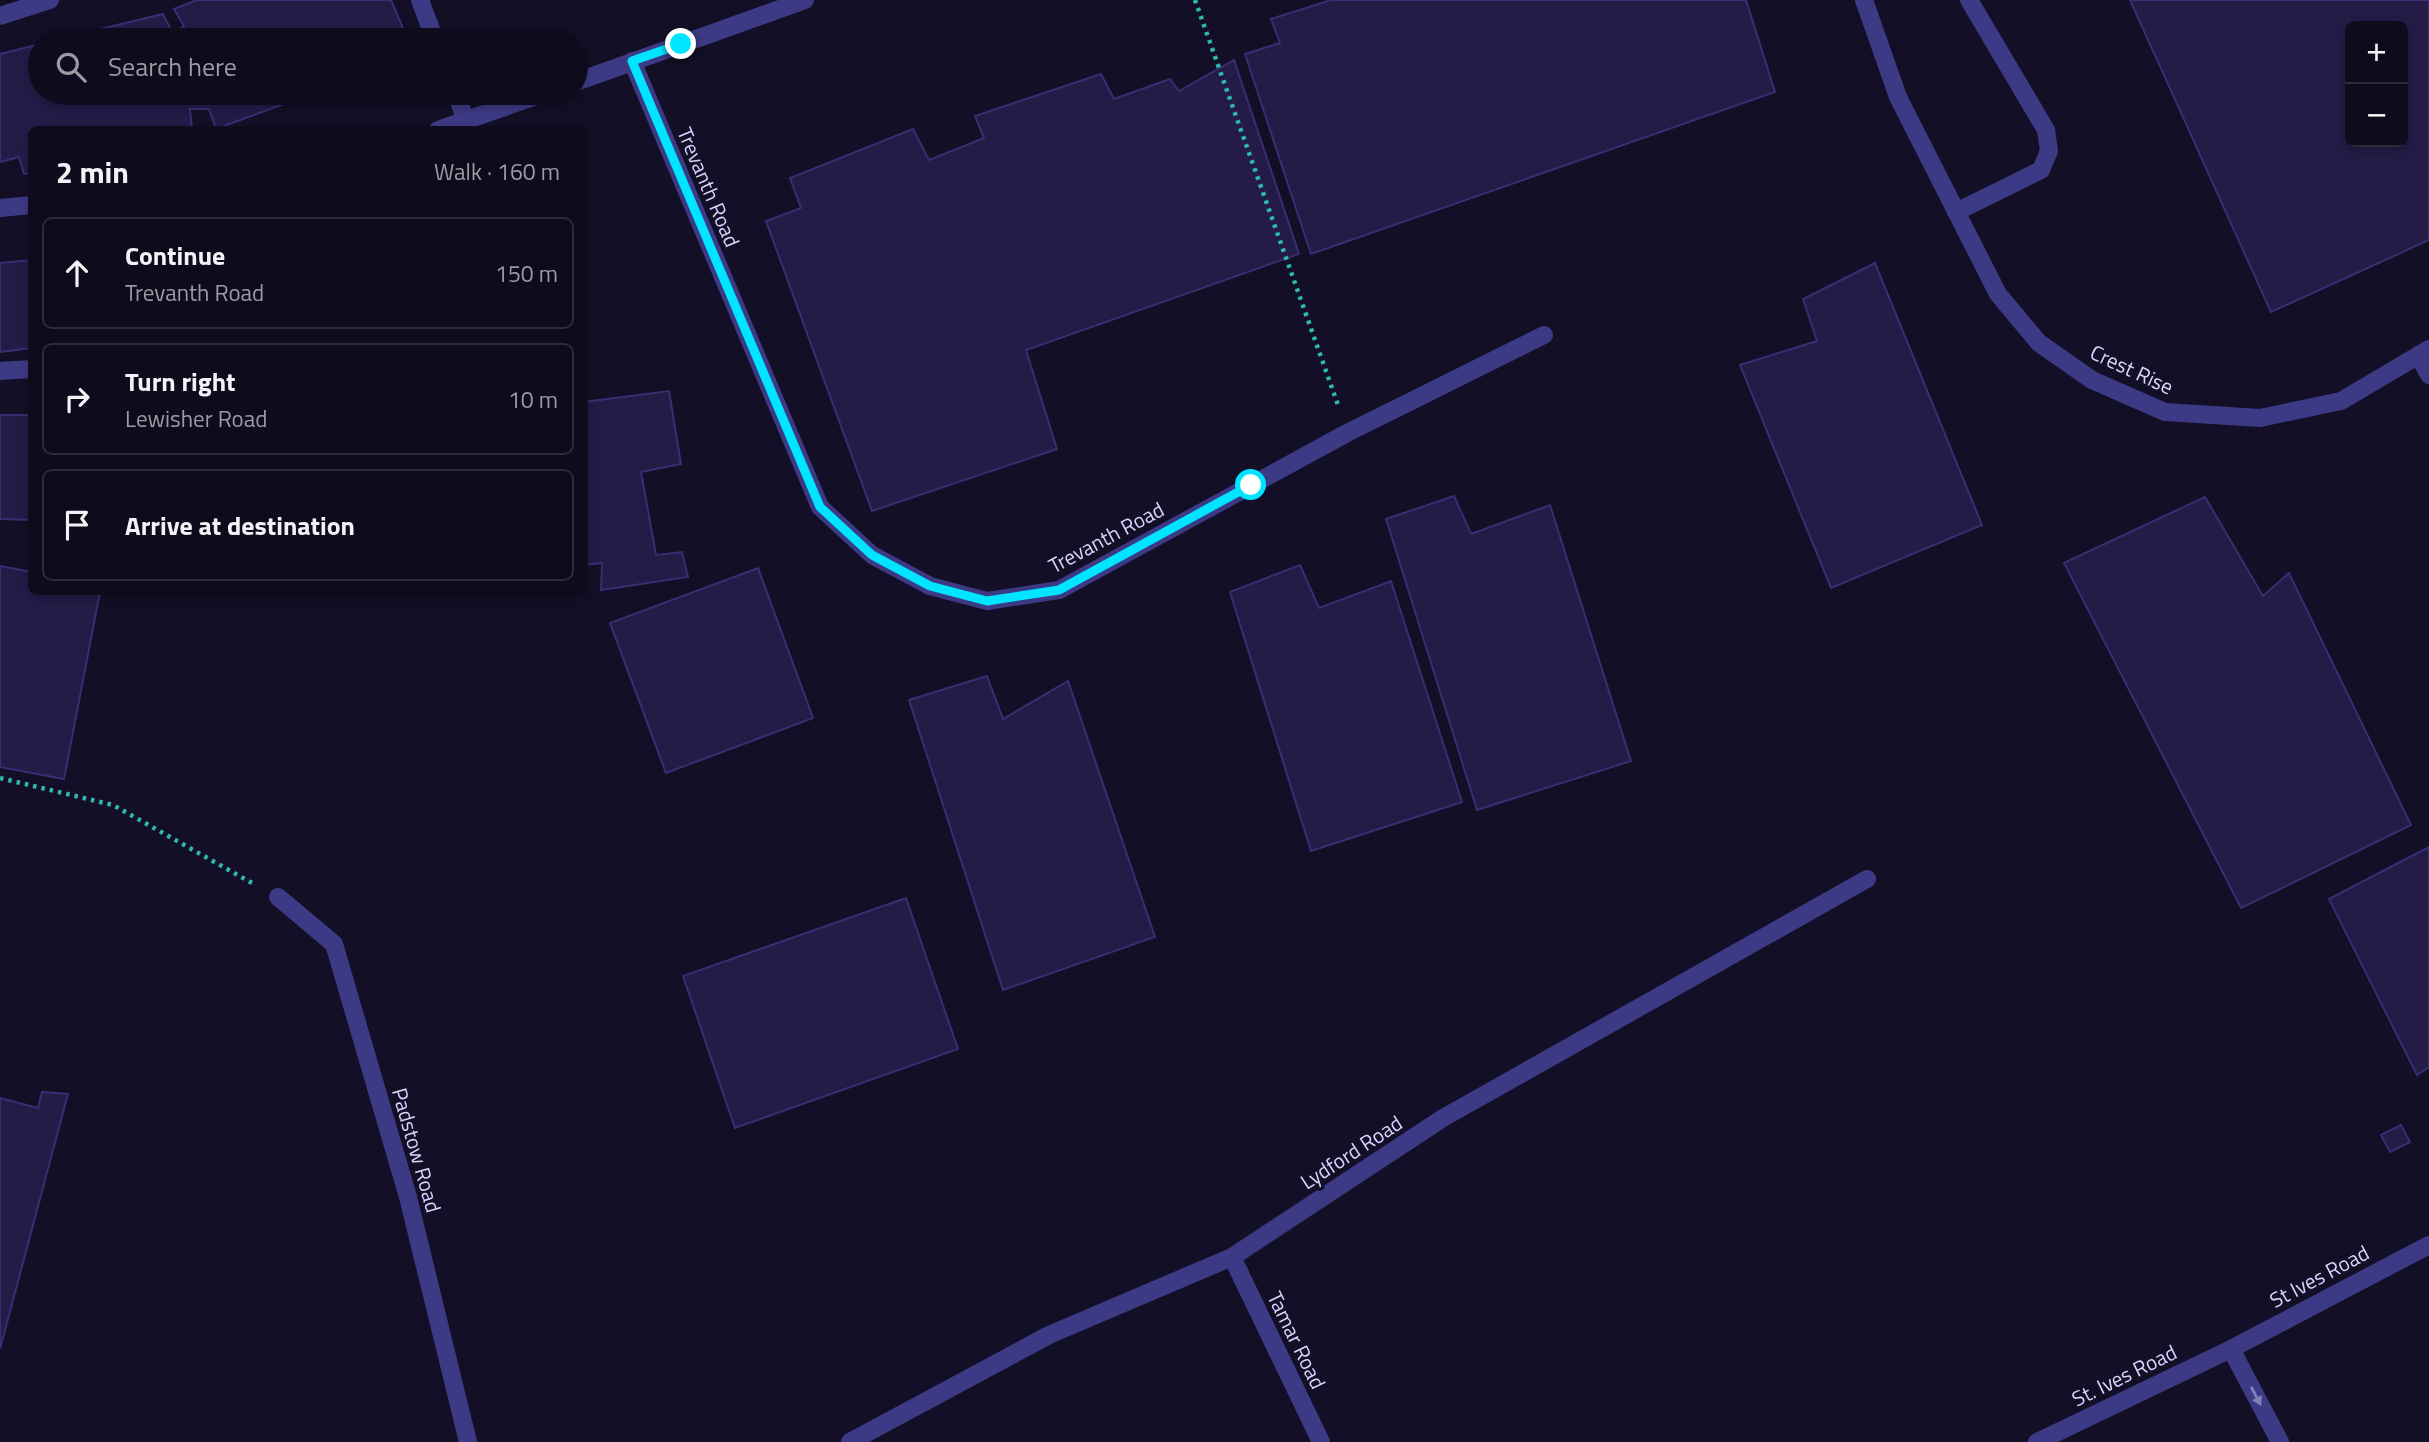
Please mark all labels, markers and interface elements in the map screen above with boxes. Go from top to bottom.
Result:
map controls [2345,21,2408,147]
button: + [2345,21,2408,84]
search box [28,28,588,105]
route end [665,28,696,59]
text: Search here [108,47,237,86]
icon: search [52,48,90,86]
button: − [2345,84,2408,147]
street label: Trevanth Road [669,122,749,252]
text: 2 min [56,149,129,195]
text: Walk · 160 m [434,154,560,189]
text: Continue [125,236,225,275]
icon: ahead [58,254,96,292]
text: 150 m [495,256,558,291]
text: Trevanth Road [125,275,264,310]
street label: Crest Rise [2085,336,2179,402]
text: Turn right [125,362,236,401]
icon: right [58,380,96,418]
text: 10 m [508,382,558,417]
text: Lewisher Road [125,401,267,436]
route start [1235,469,1266,500]
street label: Trevanth Road [1042,493,1170,581]
icon: arrive [58,506,96,544]
text: Arrive at destination [125,506,355,545]
street label: Padstow Road [384,1084,450,1216]
street label: Lydford Road [1294,1107,1408,1197]
street label: St Ives Road [2263,1236,2375,1316]
street label: Tamar Road [1260,1286,1334,1394]
street label: St. Ives Road [2066,1336,2182,1414]
one-way arrow [2250,1386,2262,1405]

